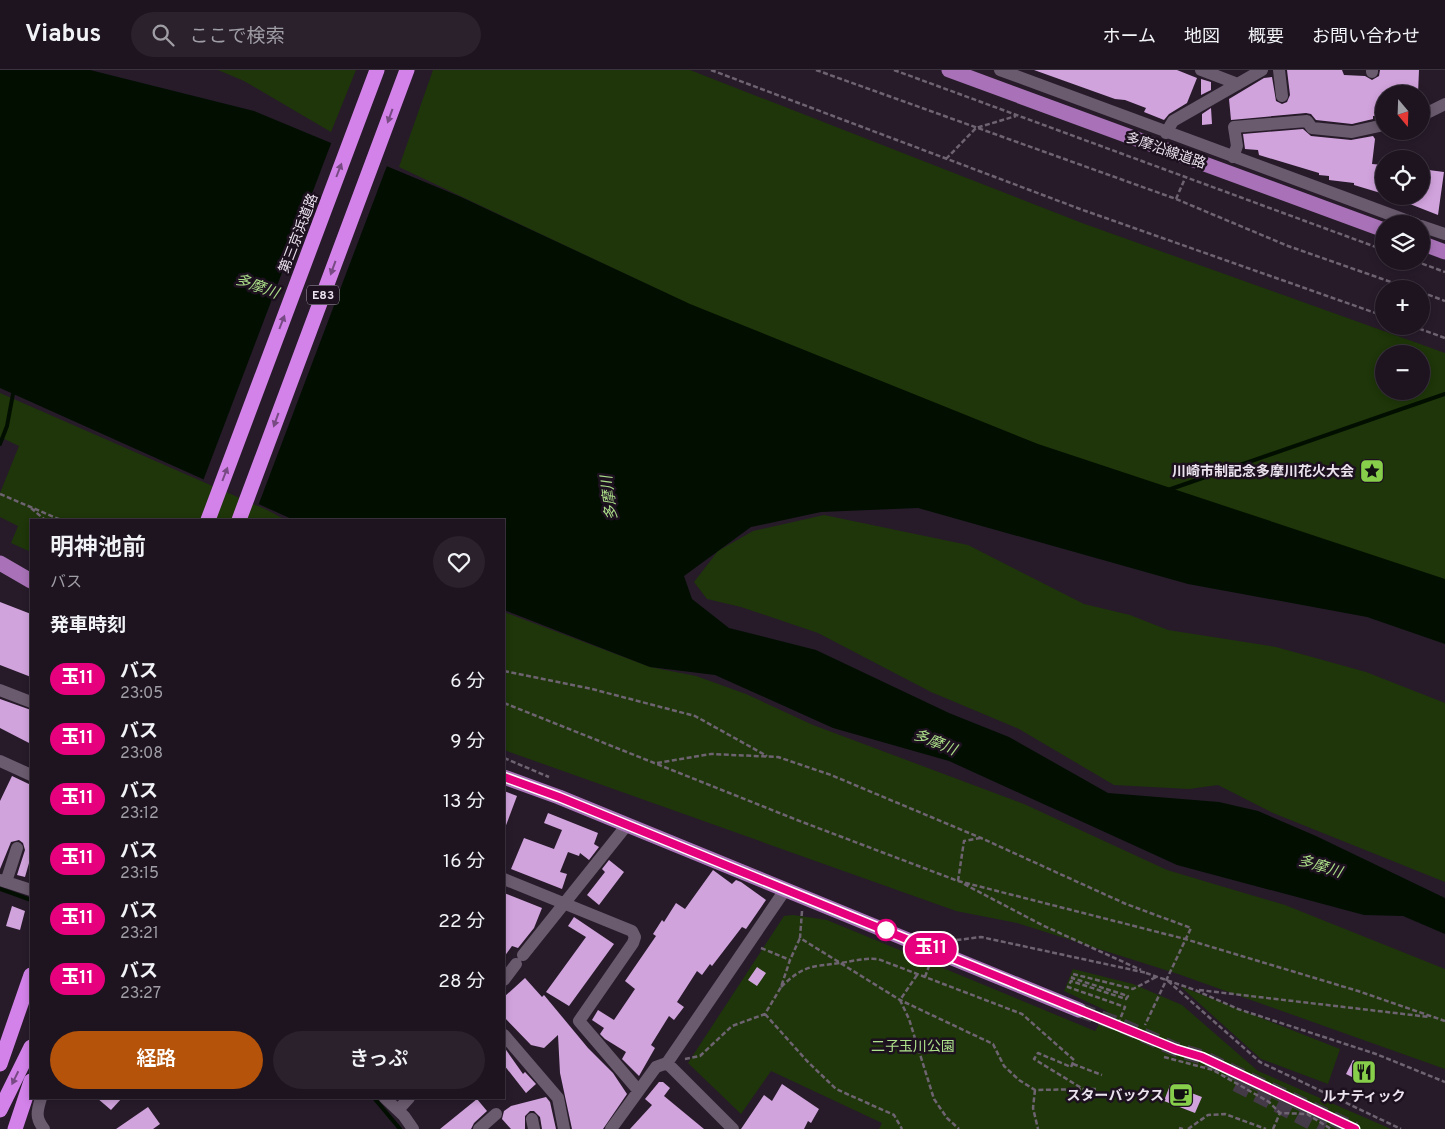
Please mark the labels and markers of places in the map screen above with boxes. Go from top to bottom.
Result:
place icon: 川崎市制記念多摩川花火大会 [1359,458,1385,484]
place label: 川崎市制記念多摩川花火大会 [1172,463,1354,481]
unlabelled marker [875,919,897,941]
restaurant icon: ルナティック [1351,1059,1377,1085]
cafe icon: スターバックス [1168,1082,1194,1108]
place label: スターバックス [1067,1088,1164,1105]
place label: ルナティック [1322,1089,1406,1106]

